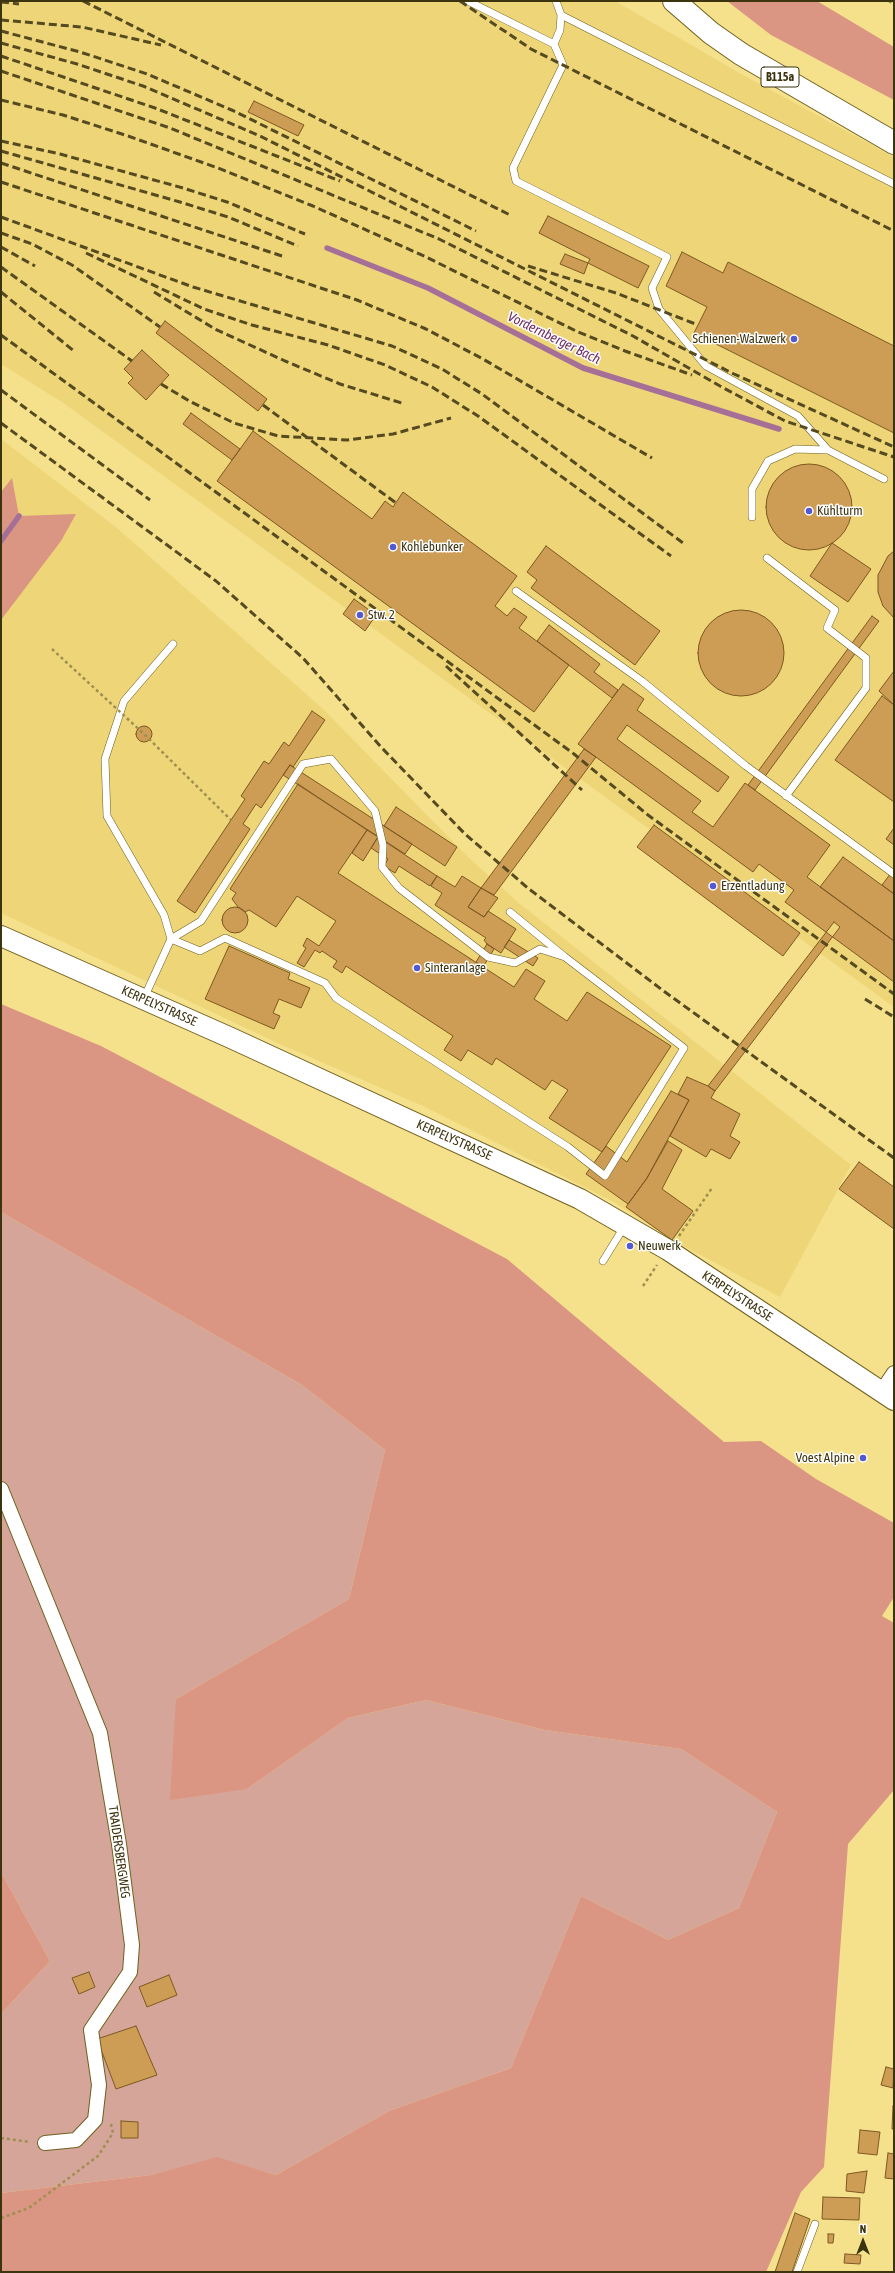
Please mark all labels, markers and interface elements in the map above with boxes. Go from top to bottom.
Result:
road number: B115a [761,67,799,87]
water label: Vordernberger Bach [505,308,603,368]
place label: Schienen-Walzwerk [692,331,786,347]
marker: Schienen-Walzwerk [789,334,799,344]
place label: Kühlturm [817,503,862,519]
marker: Kühlturm [804,506,814,516]
place label: Kohlebunker [401,539,463,555]
marker: Kohlebunker [388,542,398,552]
place label: Stw. 2 [368,607,395,623]
marker: Stw. 2 [355,610,365,620]
place label: Erzentladung [721,878,785,894]
marker: Erzentladung [708,881,718,891]
place label: Sinteranlage [425,960,486,976]
marker: Sinteranlage [412,963,422,973]
street label: KERPELYSTRASSE [119,982,199,1030]
street label: KERPELYSTRASSE [414,1116,494,1164]
place label: Neuwerk [638,1238,681,1254]
marker: Neuwerk [625,1241,635,1251]
street label: KERPELYSTRASSE [699,1267,775,1325]
place label: Voest Alpine [796,1450,855,1466]
marker: Voest Alpine [858,1453,868,1463]
street label: TRAIDERSBERGWEG [105,1805,133,1899]
north arrow [843,2221,883,2261]
text: N [860,2223,866,2235]

